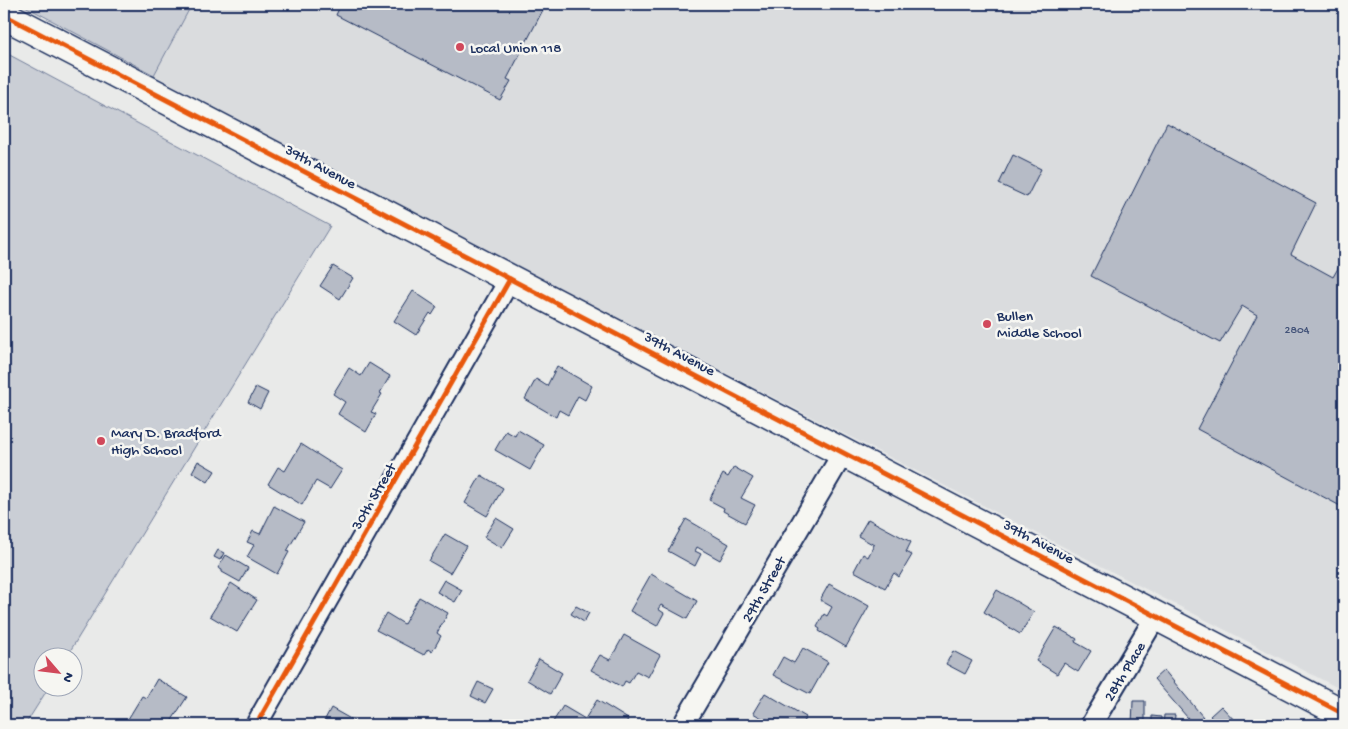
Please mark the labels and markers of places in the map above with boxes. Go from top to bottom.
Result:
place label: Local Union 118 [470,40,561,58]
marker: Local Union 118 [454,41,466,53]
place label: Bullen Middle School [996,308,1082,343]
marker: Bullen Middle School [981,318,993,330]
place label: Mary D. Bradford High School [111,425,222,460]
marker: Mary D. Bradford High School [95,435,107,447]

